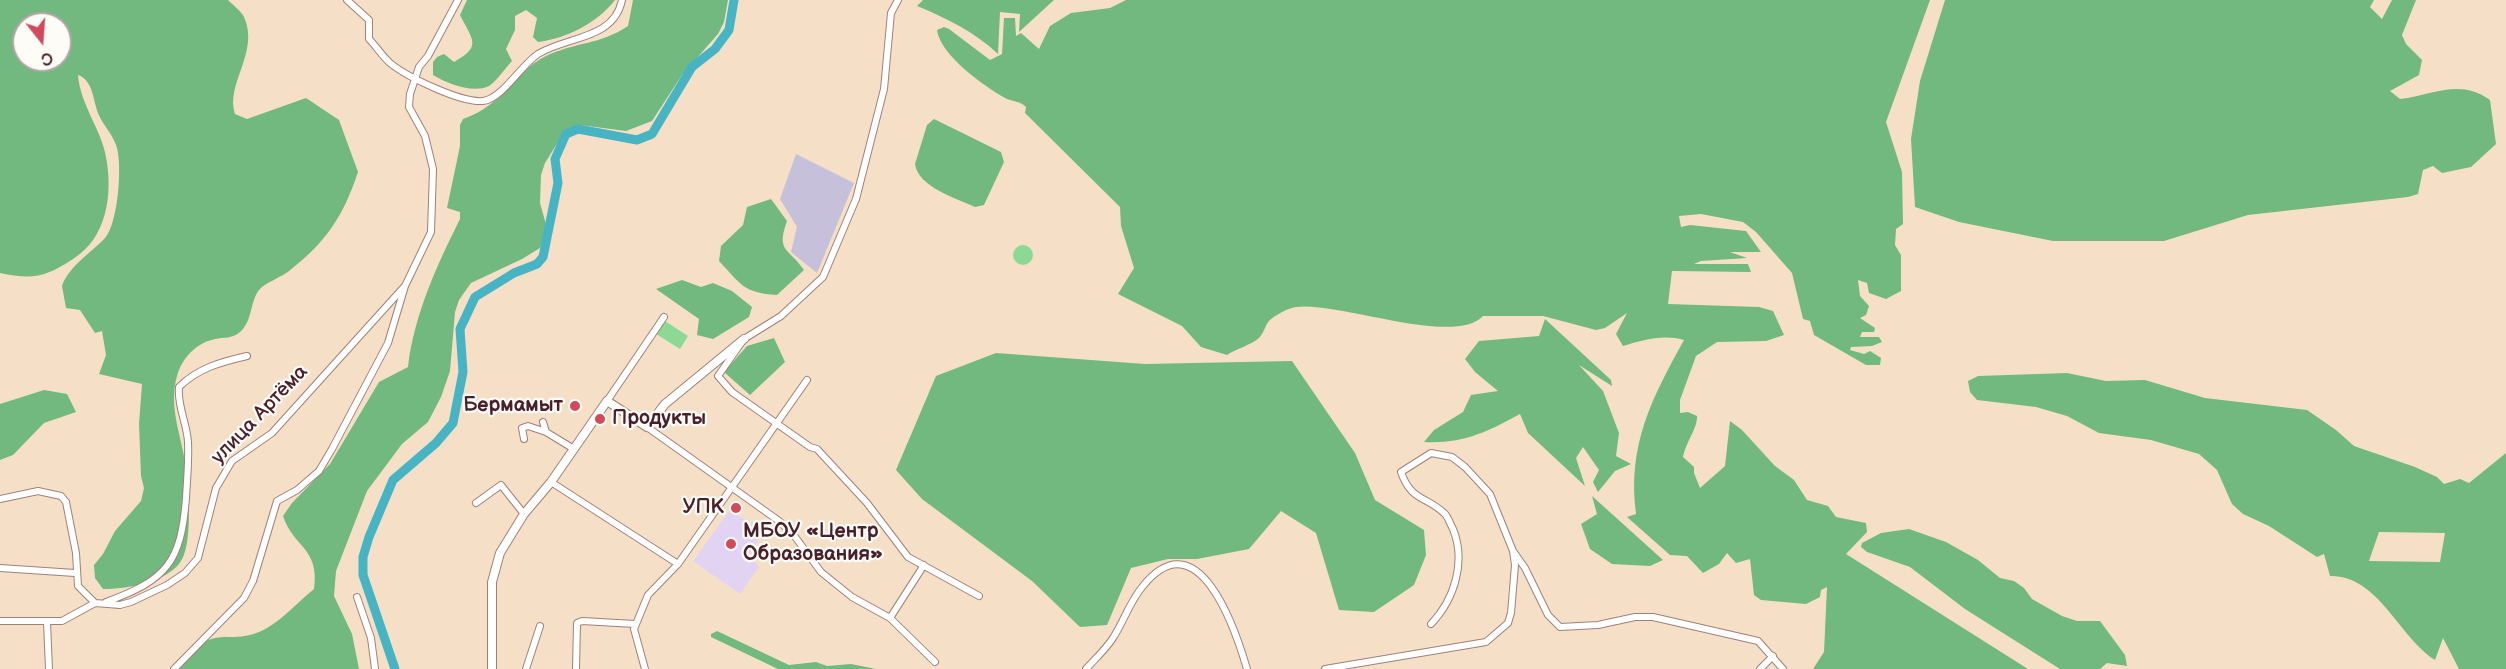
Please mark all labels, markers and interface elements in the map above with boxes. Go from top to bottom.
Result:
north arrow [12,12,72,72]
text: С [39,47,55,68]
street label: улица Артёма [207,360,313,470]
place label: Бермамыт [463,394,563,418]
marker: Бермамыт [568,399,582,413]
place label: Продукты [612,407,706,431]
marker: Продукты [593,412,607,426]
place label: УПК [683,496,724,520]
marker: УПК [729,501,743,515]
place label: МБОУ «Центр Образования» [743,520,883,567]
marker: МБОУ «Центр Образования» [724,537,738,551]

